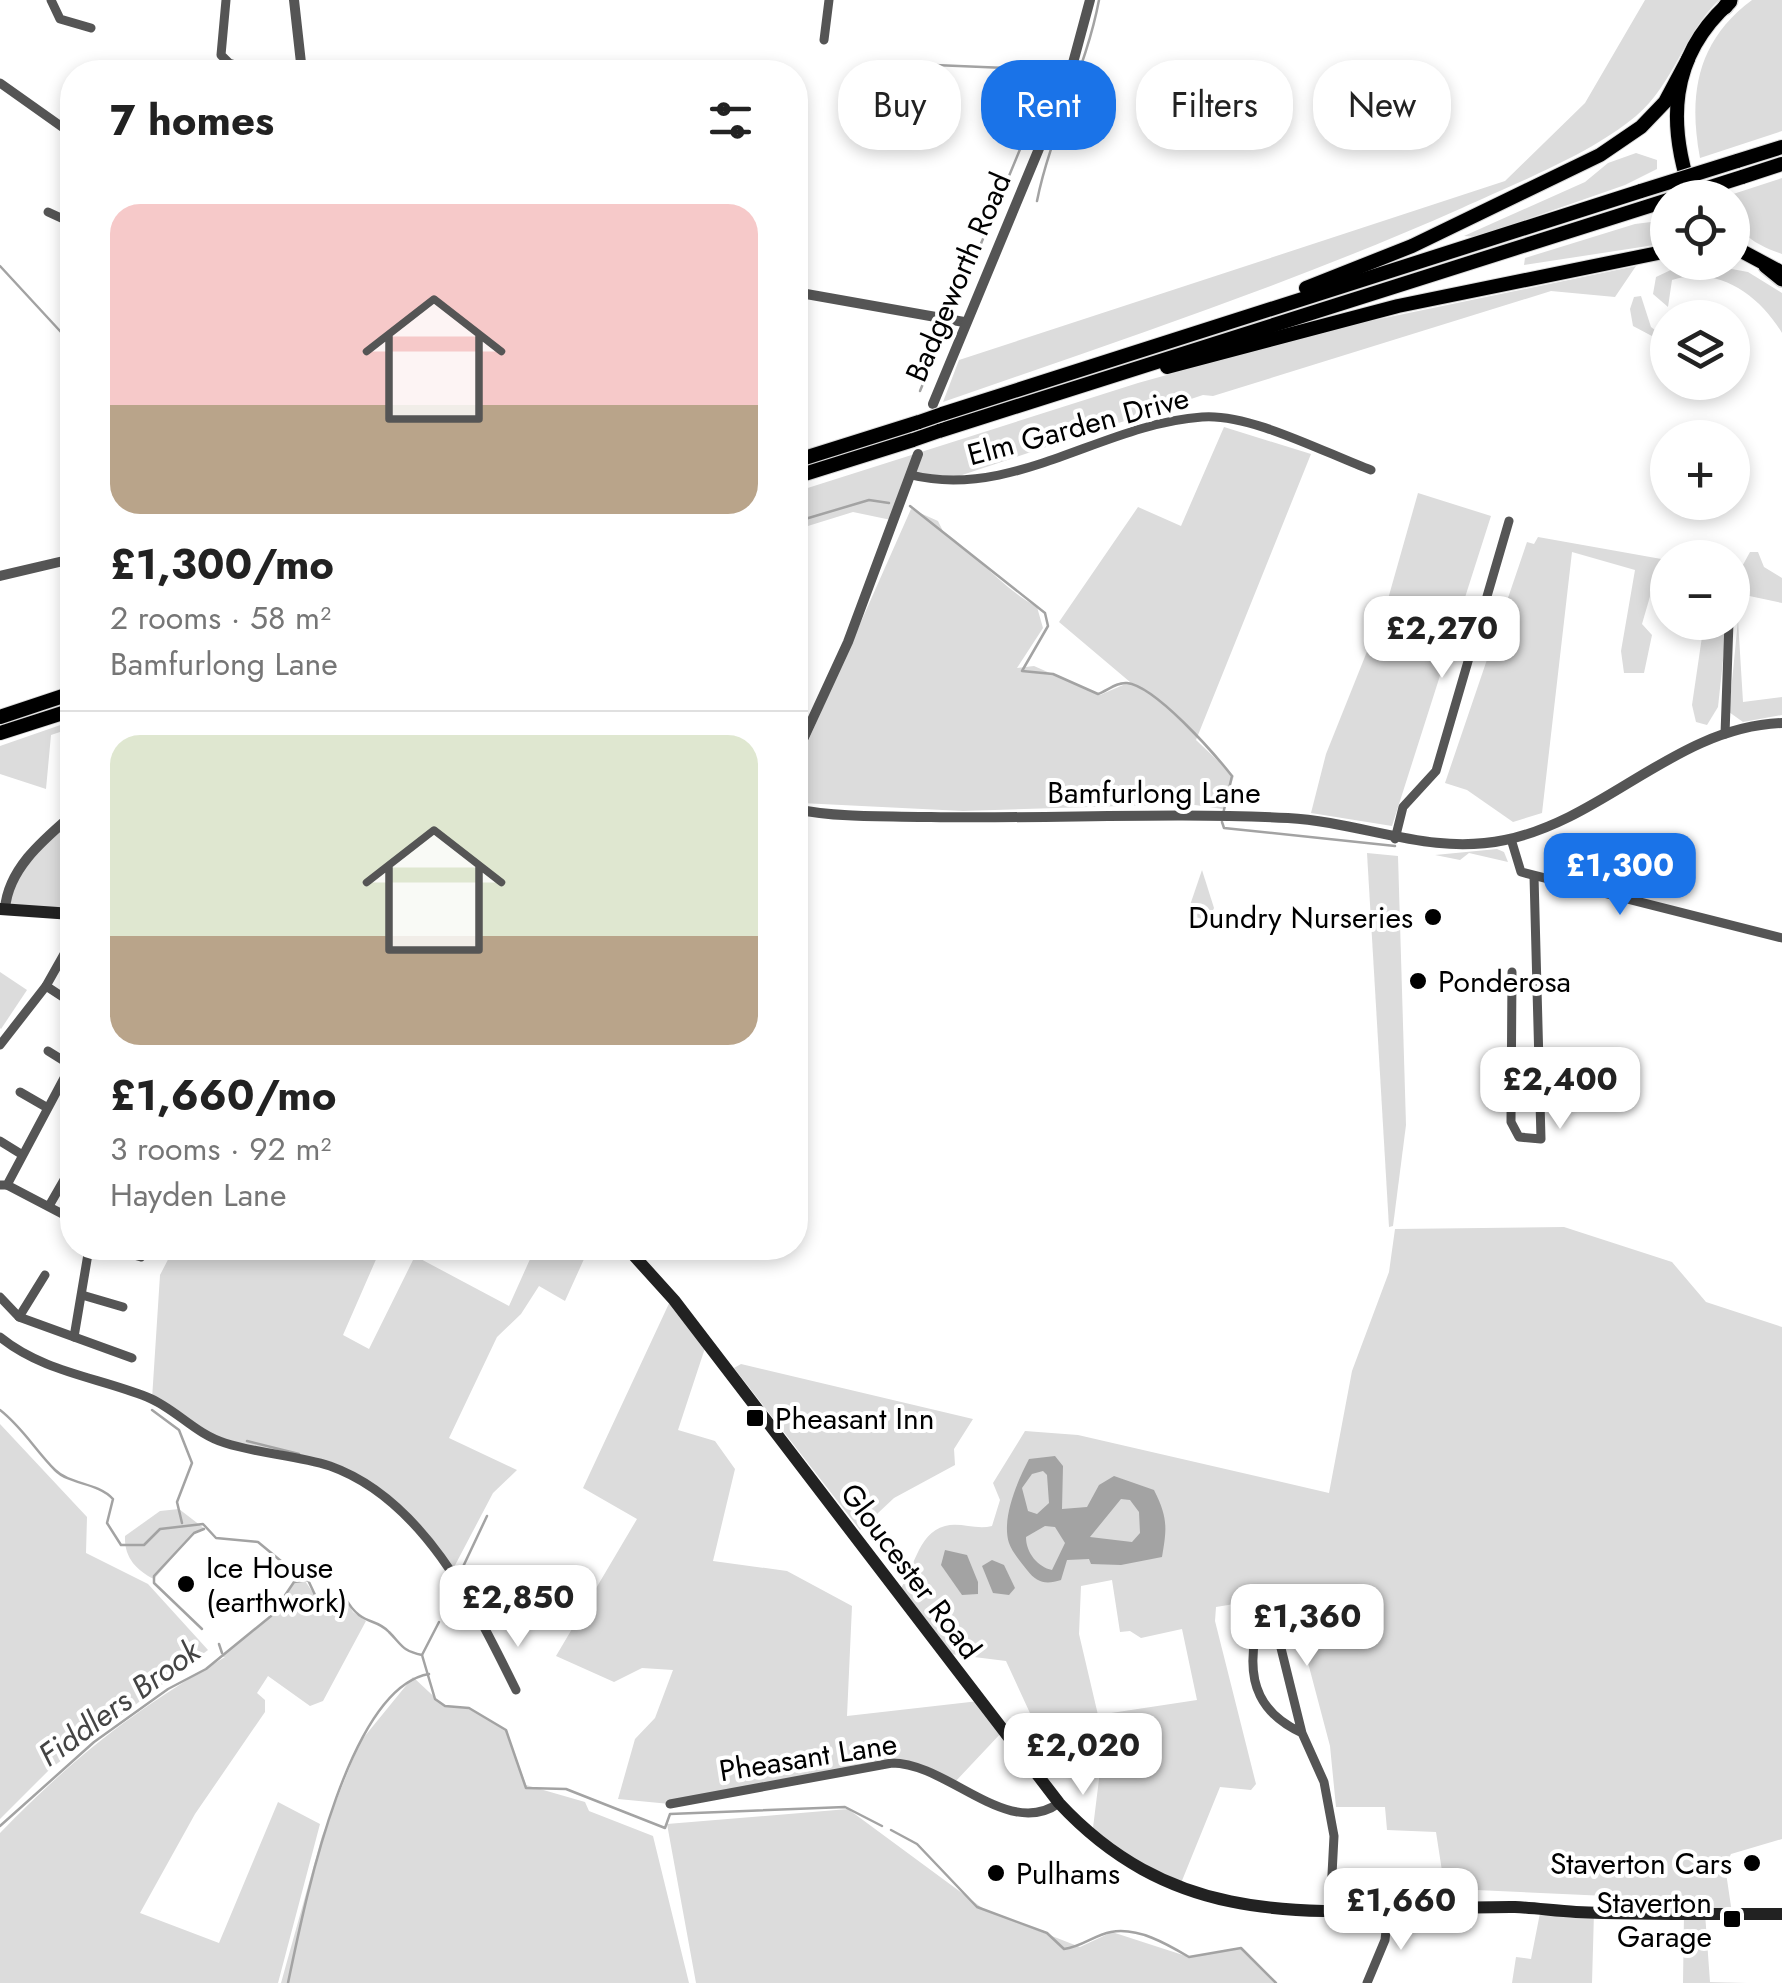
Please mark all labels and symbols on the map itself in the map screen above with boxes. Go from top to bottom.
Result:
street label: Badgeworth Road [895,166,1021,388]
street label: Elm Garden Drive [962,376,1194,476]
pin: £2,270 [1361,596,1523,681]
street label: Bamfurlong Lane [1047,771,1261,814]
pin: £1,300 [1539,833,1701,918]
place label: Dundry Nurseries [1188,896,1413,939]
marker: Dundry Nurseries [1422,906,1444,928]
place label: Ponderosa [1438,960,1571,1003]
marker: Ponderosa [1407,970,1429,992]
pin: £2,400 [1479,1047,1641,1132]
place label: Pheasant Inn [775,1397,934,1440]
marker: Pheasant Inn [744,1407,766,1429]
street label: Gloucester Road [830,1474,992,1668]
place label: Ice House (earthwork) [206,1546,347,1623]
pin: £2,850 [437,1565,599,1650]
marker: Ice House (earthwork) [175,1573,197,1595]
pin: £1,360 [1226,1584,1388,1669]
water label: Fiddlers Brook [29,1628,210,1777]
pin: £2,020 [1002,1713,1164,1798]
street label: Pheasant Lane [716,1722,900,1792]
place label: Staverton Cars [1550,1842,1732,1885]
place label: Pulhams [1016,1852,1120,1895]
marker: Staverton Cars [1741,1852,1763,1874]
marker: Pulhams [985,1862,1007,1884]
pin: £1,660 [1320,1868,1482,1953]
place label: Staverton Garage [1596,1881,1712,1958]
marker: Staverton Garage [1721,1908,1743,1930]

